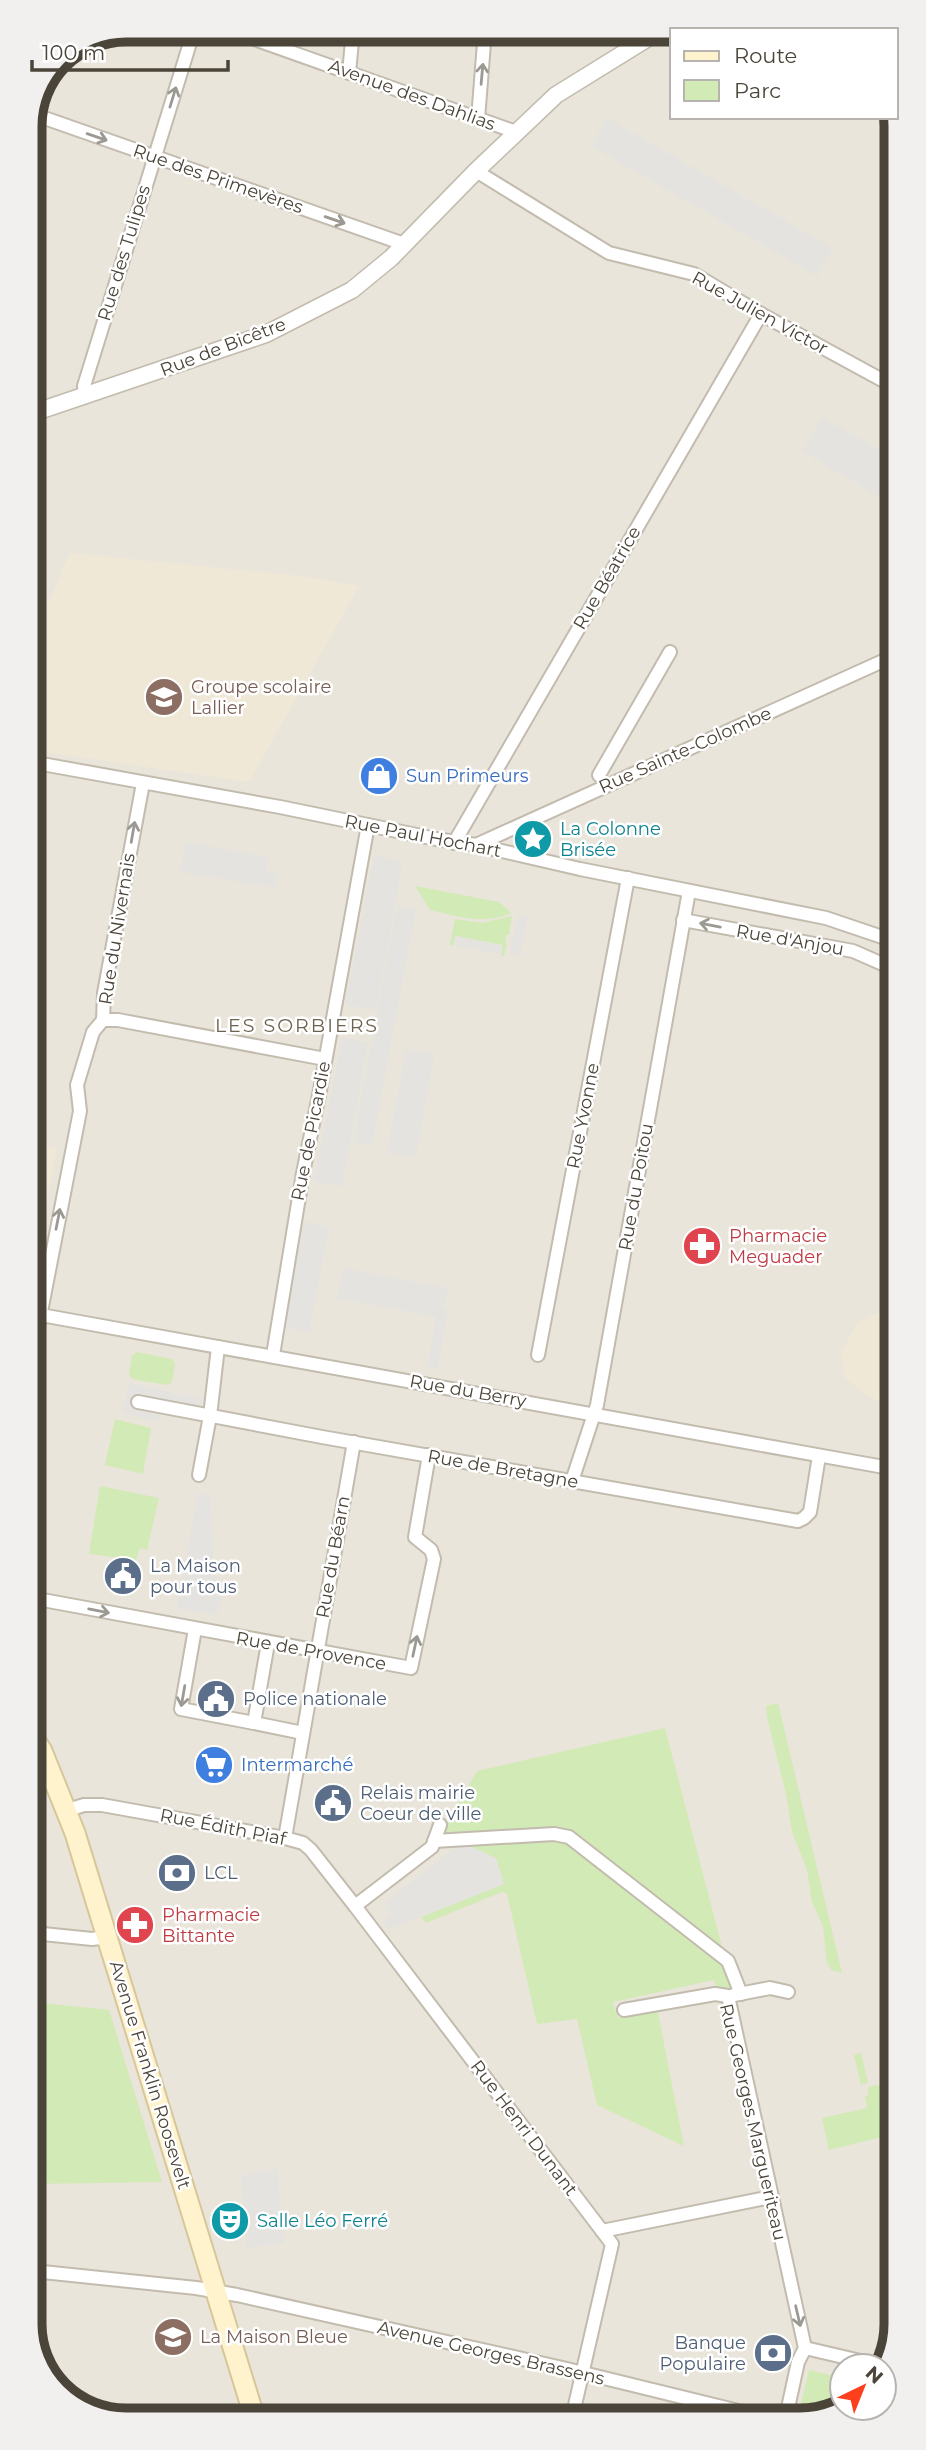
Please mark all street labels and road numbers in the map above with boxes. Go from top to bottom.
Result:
street label: Avenue des Dahlias [326,55,499,136]
street label: Rue des Primevères [130,140,306,219]
street label: Rue des Tulipes [93,182,155,324]
street label: Rue Julien Victor [688,267,832,359]
street label: Rue de Bicêtre [157,313,289,381]
street label: Rue Béatrice [569,522,645,634]
street label: Rue Sainte-Colombe [595,702,775,798]
street label: Rue Paul Hochart [343,810,503,862]
street label: Rue du Nivernais [94,851,140,1006]
street label: Rue d'Anjou [734,920,846,960]
street label: Rue de Picardie [287,1059,335,1203]
street label: Rue Yvonne [562,1061,604,1171]
street label: Rue du Poitou [614,1122,658,1252]
street label: Rue du Berry [408,1370,528,1412]
street label: Rue de Bretagne [426,1445,580,1493]
street label: Rue du Béarn [311,1494,355,1620]
street label: Rue de Provence [234,1627,388,1675]
street label: Rue Édith Piaf [158,1804,289,1850]
street label: Avenue Franklin Roosevelt [105,1958,195,2192]
street label: Rue Georges Margueriteau [715,2001,791,2243]
street label: Rue Henri Dunant [466,2056,582,2200]
street label: Avenue Georges Brassens [375,2316,607,2390]

